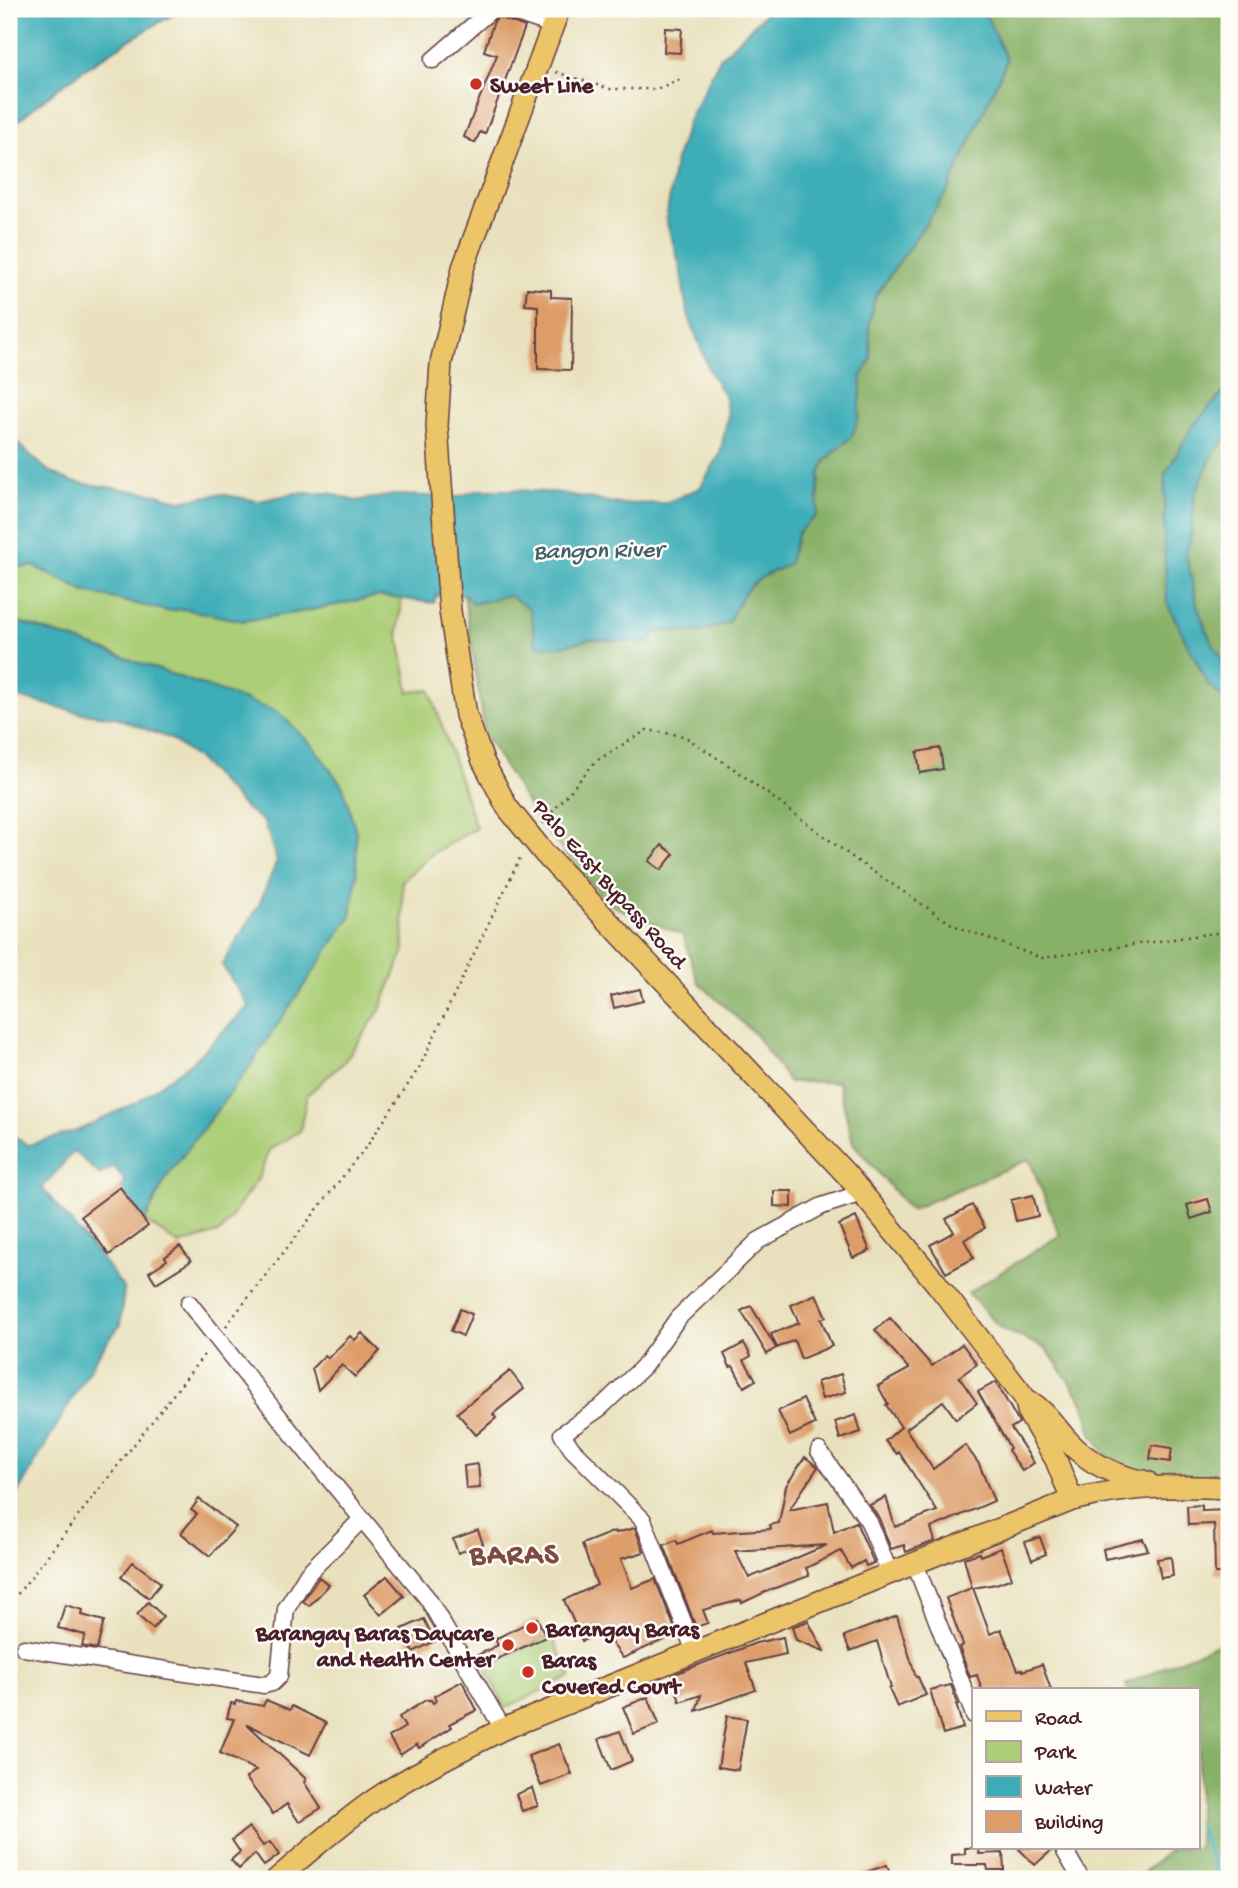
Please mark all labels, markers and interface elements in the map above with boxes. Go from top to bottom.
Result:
place label: Sweet Line [490,74,594,101]
marker: Sweet Line [468,76,484,92]
water label: Bangon River [533,537,668,568]
street label: Palo East Bypass Road [525,795,692,977]
district label: BARAS [469,1540,560,1575]
place label: Barangay Baras [545,1618,700,1645]
marker: Barangay Baras [524,1620,540,1636]
place label: Barangay Baras Daycare and Health Center [255,1622,497,1675]
marker: Barangay Baras Daycare and Health Center [500,1637,516,1653]
place label: Baras Covered Court [541,1649,683,1702]
marker: Baras Covered Court [520,1664,536,1680]
legend [972,1688,1200,1850]
text: Road [1035,1708,1083,1733]
text: Park [1034,1742,1078,1767]
text: Water [1035,1778,1093,1803]
text: Building [1034,1812,1104,1837]

